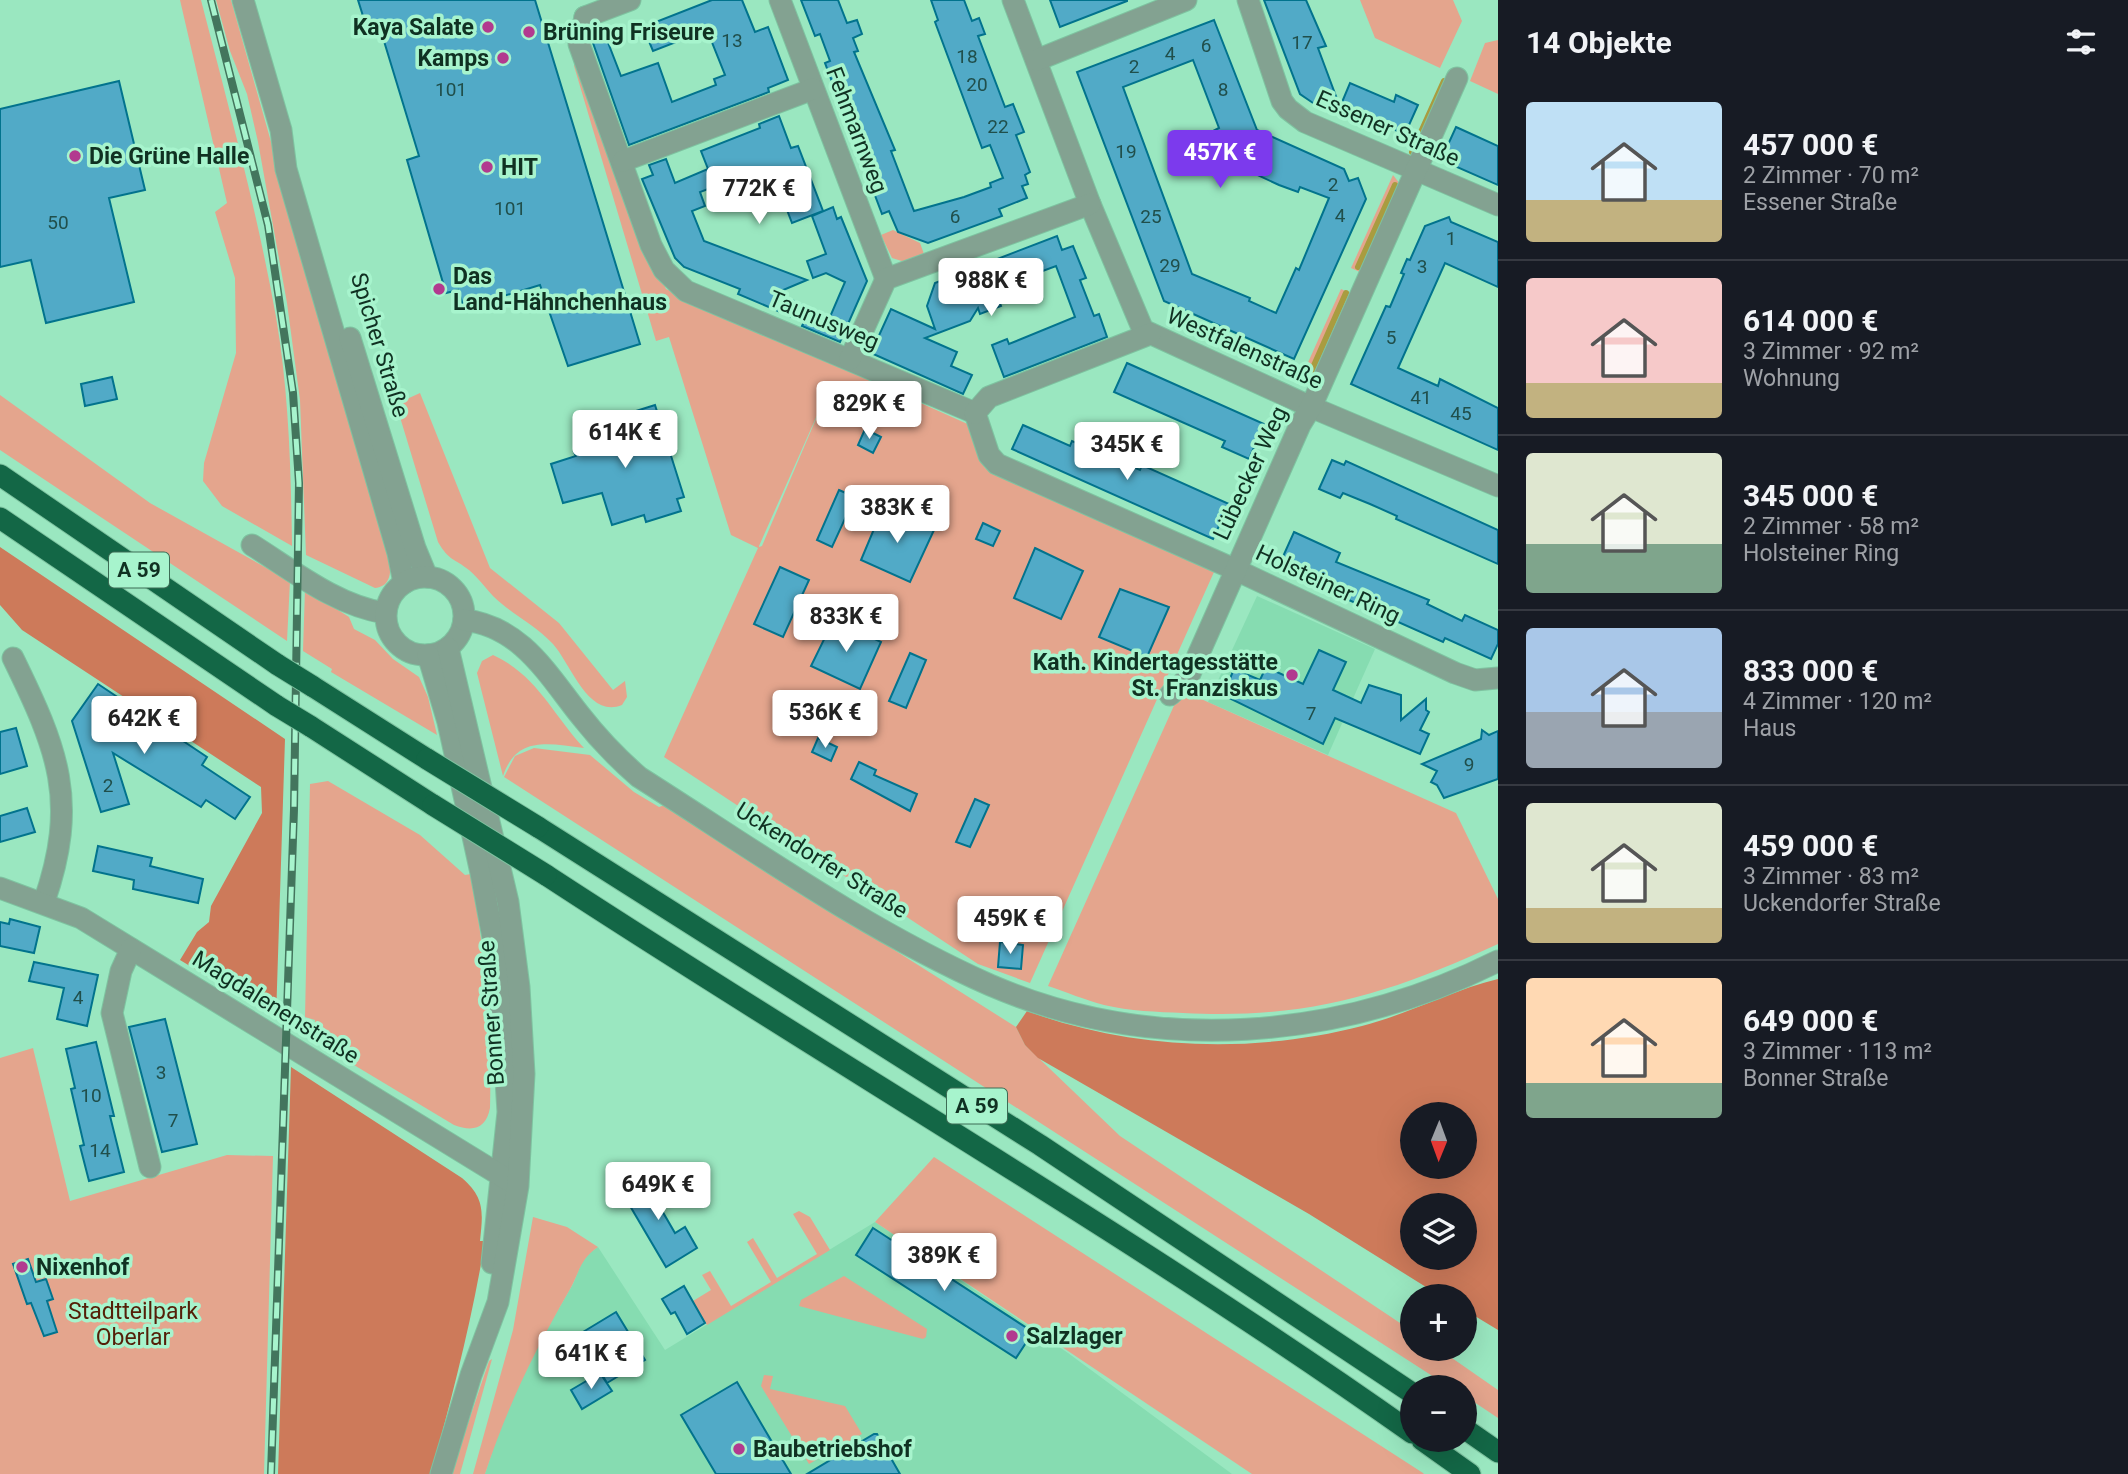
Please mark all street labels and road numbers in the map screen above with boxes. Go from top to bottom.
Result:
street label: Fehmarnweg [820,63,893,197]
street label: Essener Straße [1312,85,1464,172]
street label: Spicher Straße [345,270,414,421]
street label: Taunusweg [765,285,883,356]
street label: Westfalenstraße [1163,302,1327,395]
street label: Lübecker Weg [1208,402,1293,544]
street label: Holsteiner Ring [1251,539,1404,630]
road number: A 59 [109,552,169,588]
street label: Uckendorfer Straße [731,797,913,924]
street label: Bonner Straße [473,939,510,1086]
street label: Magdalenenstraße [187,945,364,1070]
road number: A 59 [947,1088,1007,1124]

